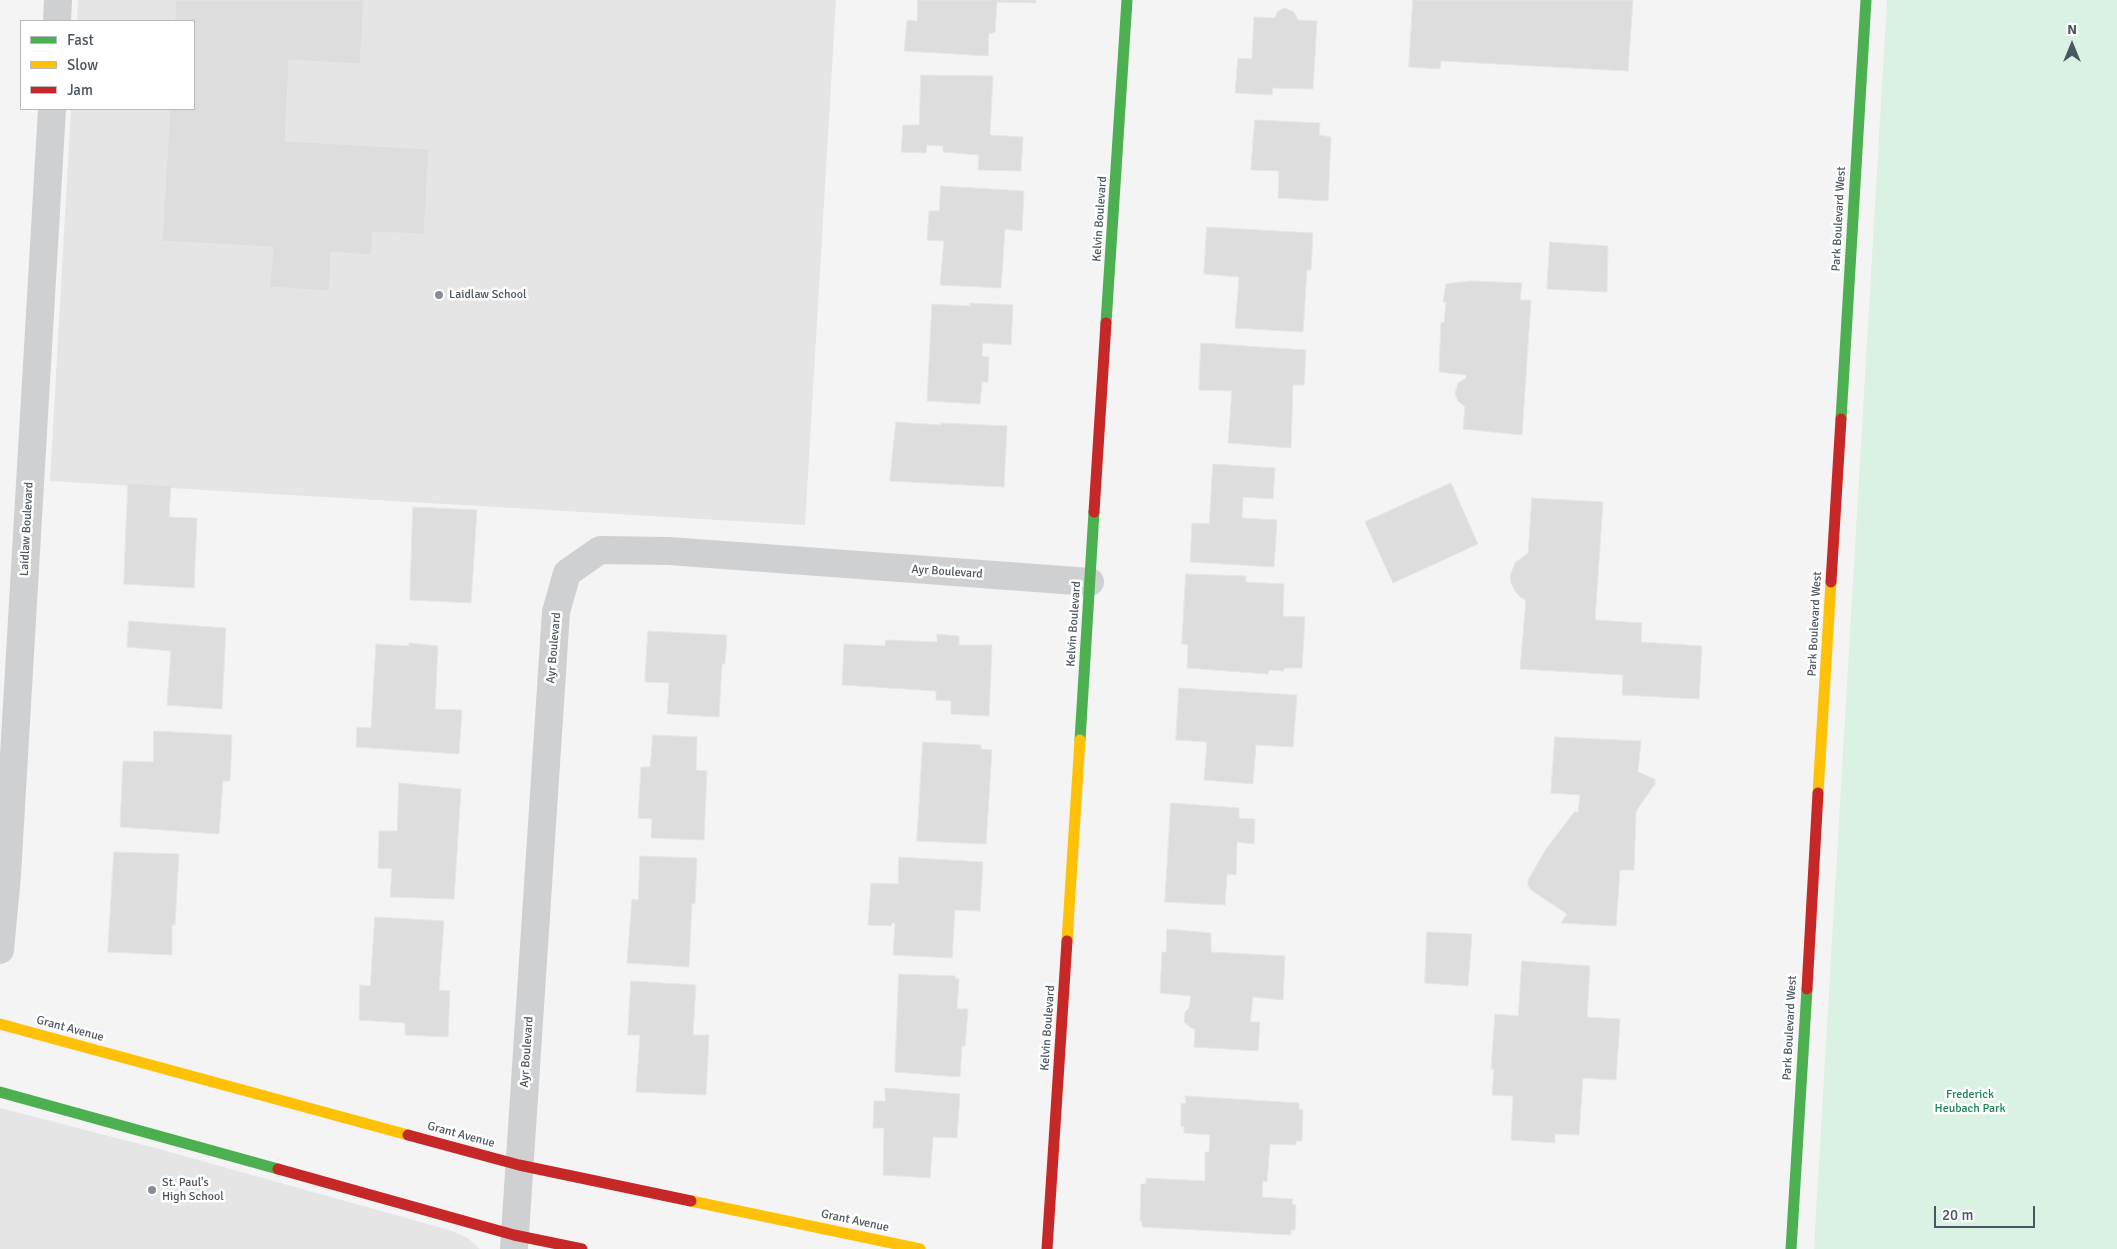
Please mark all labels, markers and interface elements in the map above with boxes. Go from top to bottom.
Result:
legend [20,20,195,110]
north arrow [2047,20,2097,70]
text: N [2067,21,2077,38]
text: Fast [67,31,94,49]
text: Slow [67,56,98,74]
text: Jam [67,81,93,99]
street label: Park Boulevard West [1829,166,1849,272]
street label: Kelvin Boulevard [1090,176,1110,262]
place label: Laidlaw School [449,288,527,302]
marker: Laidlaw School [433,289,445,301]
street label: Laidlaw Boulevard [17,482,37,576]
street label: Ayr Boulevard [911,562,983,582]
street label: Park Boulevard West [1805,571,1825,677]
street label: Kelvin Boulevard [1064,581,1084,667]
street label: Ayr Boulevard [544,612,564,684]
street label: Park Boulevard West [1780,975,1800,1081]
street label: Kelvin Boulevard [1038,985,1058,1071]
street label: Grant Avenue [35,1013,105,1045]
street label: Ayr Boulevard [517,1016,537,1088]
park label: Frederick Heubach Park [1935,1088,2005,1116]
street label: Grant Avenue [426,1119,496,1151]
place label: St. Paul's High School [162,1176,224,1204]
marker: St. Paul's High School [146,1184,158,1196]
scale bar [1937,1196,2038,1228]
text: 20 m [1942,1206,1973,1224]
street label: Grant Avenue [820,1207,890,1235]

